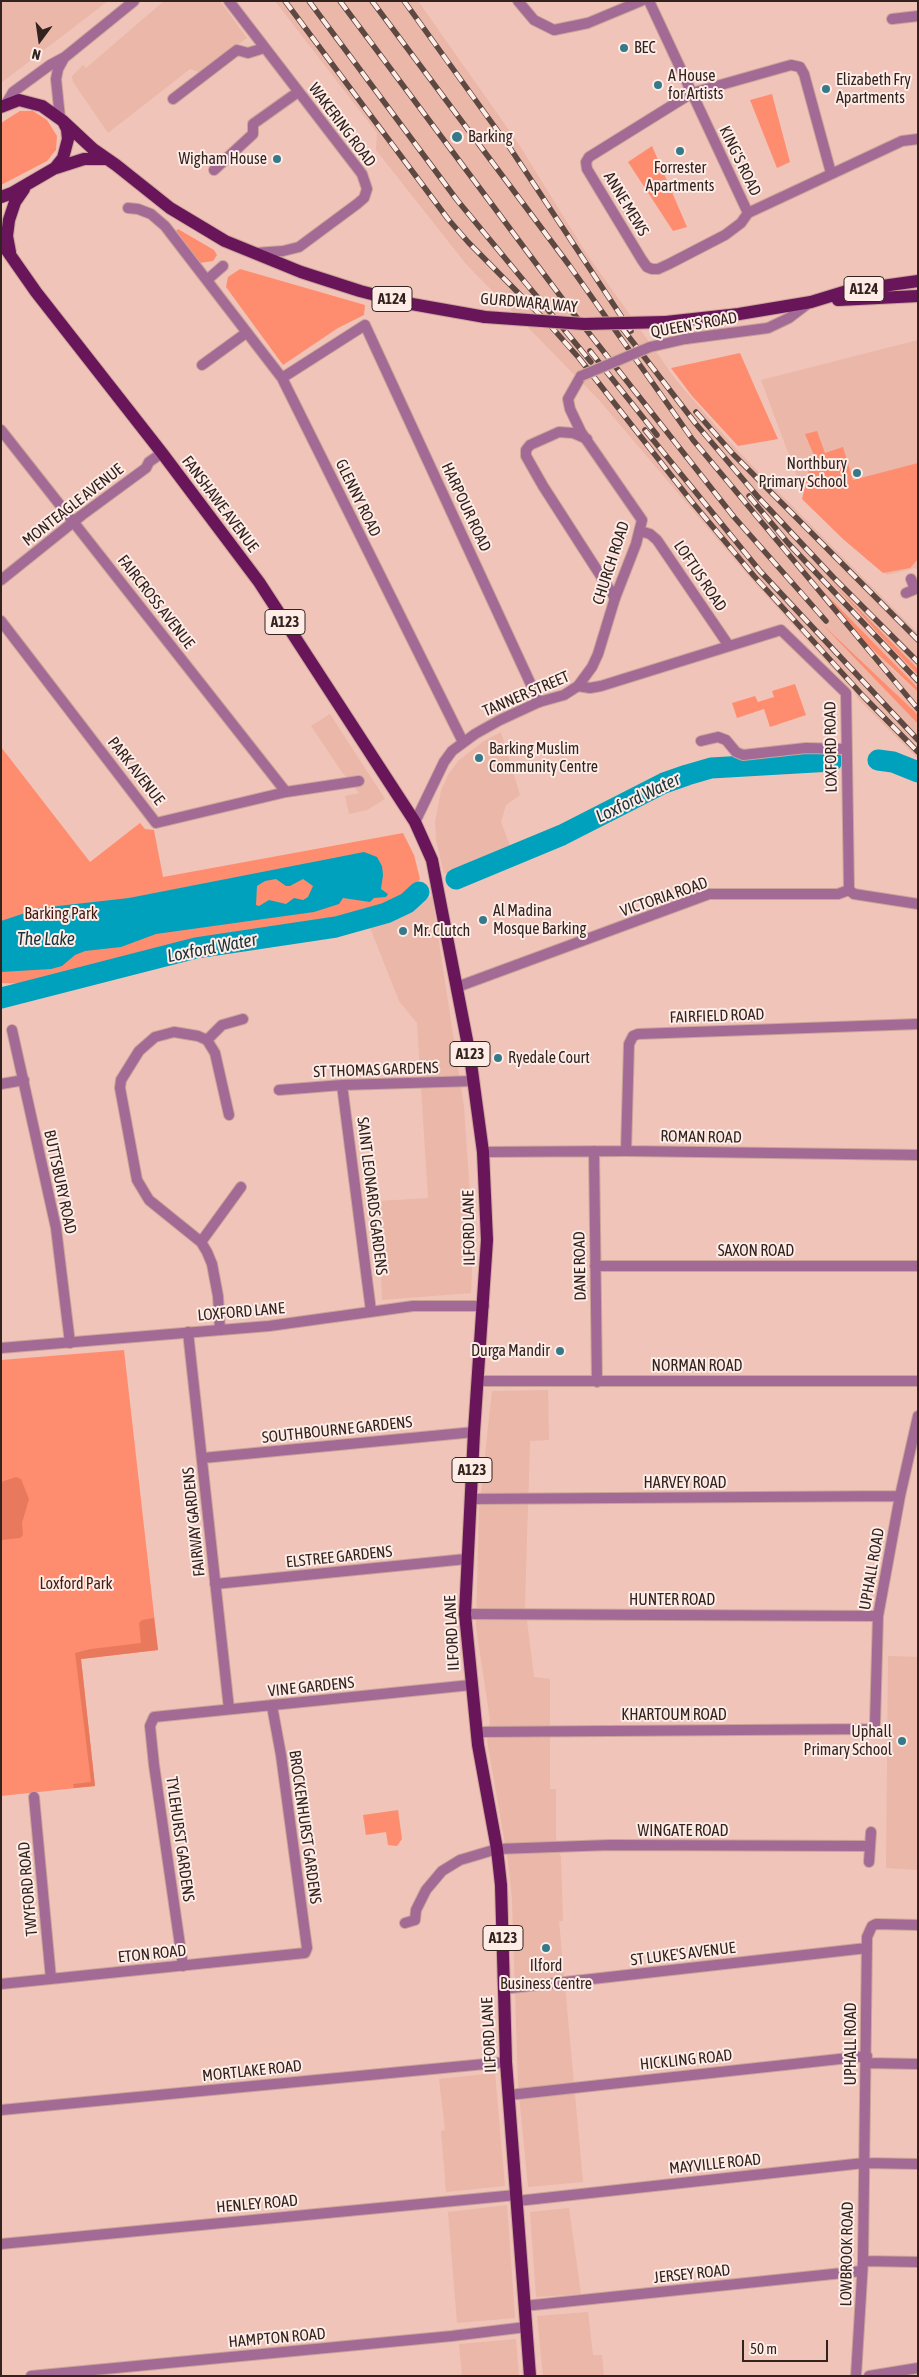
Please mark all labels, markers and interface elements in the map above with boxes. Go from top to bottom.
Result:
north arrow [15,15,65,65]
place label: BEC [634,38,656,58]
marker: BEC [618,42,630,54]
text: N [30,46,42,63]
place label: A House for Artists [668,66,723,104]
place label: Elizabeth Fry Apartments [836,70,911,108]
street label: WAKERING ROAD [304,79,380,171]
marker: A House for Artists [652,79,664,91]
marker: Elizabeth Fry Apartments [820,83,832,95]
street label: KING'S ROAD [715,123,765,199]
place label: Barking [468,127,513,147]
marker: Barking [450,130,464,144]
marker: Forrester Apartments [674,145,686,157]
place label: Wigham House [178,149,267,169]
marker: Wigham House [271,153,283,165]
place label: Forrester Apartments [646,158,714,196]
street label: ANNE MEWS [599,168,653,240]
road number: A124 [844,276,884,302]
road number: A124 [372,286,412,312]
street label: GURDWARA WAY [480,289,578,317]
street label: QUEEN'S ROAD [649,308,739,342]
street label: FANSHAWE AVENUE [178,452,262,556]
place label: Northbury Primary School [759,454,847,492]
street label: GLENNY ROAD [331,456,385,540]
street label: HARPOUR ROAD [437,459,495,555]
street label: MONTEAGLE AVENUE [19,460,127,550]
marker: Northbury Primary School [851,467,863,479]
street label: CHURCH ROAD [589,519,633,607]
street label: LOFTUS ROAD [669,537,731,615]
street label: FAIRCROSS AVENUE [113,551,199,653]
road number: A123 [265,610,305,634]
street label: TANNER STREET [480,667,572,721]
street label: LOXFORD ROAD [821,701,841,793]
street label: PARK AVENUE [104,733,168,809]
place label: Barking Muslim Community Centre [489,739,598,777]
marker: Barking Muslim Community Centre [473,752,485,764]
water label: Loxford Water [592,768,684,828]
street label: VICTORIA ROAD [618,873,710,921]
place label: Al Madina Mosque Barking [493,901,586,939]
park label: Barking Park [24,904,98,924]
marker: Al Madina Mosque Barking [477,914,489,926]
place label: Mr. Clutch [413,921,470,941]
marker: Mr. Clutch [397,925,409,937]
water label: The Lake [17,928,75,950]
water label: Loxford Water [165,929,259,967]
street label: FAIRFIELD ROAD [669,1005,765,1027]
road number: A123 [450,1042,490,1066]
place label: Ryedale Court [508,1048,590,1068]
marker: Ryedale Court [492,1052,504,1064]
street label: ST THOMAS GARDENS [313,1058,439,1082]
street label: SAINT LEONARDS GARDENS [353,1116,391,1276]
street label: ROMAN ROAD [660,1127,742,1147]
street label: BUTTSBURY ROAD [40,1128,80,1236]
street label: ILFORD LANE [459,1190,479,1266]
street label: DANE ROAD [570,1231,590,1301]
street label: SAXON ROAD [718,1241,794,1261]
street label: LOXFORD LANE [197,1299,285,1325]
place label: Durga Mandir [471,1341,550,1361]
marker: Durga Mandir [554,1345,566,1357]
street label: NORMAN ROAD [652,1356,742,1376]
street label: SOUTHBOURNE GARDENS [261,1413,413,1447]
road number: A123 [452,1458,492,1482]
street label: FAIRWAY GARDENS [179,1466,209,1578]
street label: HARVEY ROAD [644,1473,726,1493]
street label: UPHALL ROAD [855,1526,889,1612]
street label: ELSTREE GARDENS [285,1542,393,1572]
park label: Loxford Park [39,1574,113,1594]
street label: HUNTER ROAD [629,1590,715,1610]
street label: ILFORD LANE [440,1595,464,1671]
street label: VINE GARDENS [267,1673,355,1701]
street label: KHARTOUM ROAD [621,1705,727,1725]
place label: Uphall Primary School [804,1722,892,1760]
marker: Uphall Primary School [896,1735,908,1747]
street label: BROCKENHURST GARDENS [285,1749,325,1905]
street label: TYLEHURST GARDENS [162,1775,198,1903]
street label: WINGATE ROAD [638,1821,728,1841]
street label: TWYFORD ROAD [14,1841,42,1937]
road number: A123 [483,1926,523,1950]
street label: ST LUKE'S AVENUE [629,1938,737,1970]
street label: ETON ROAD [117,1941,187,1967]
marker: Ilford Business Centre [540,1942,552,1954]
place label: Ilford Business Centre [500,1956,592,1994]
street label: ILFORD LANE [477,1997,501,2073]
street label: UPHALL ROAD [841,2003,861,2085]
street label: HICKLING ROAD [639,2046,733,2074]
street label: MORTLAKE ROAD [201,2056,303,2086]
street label: MAYVILLE ROAD [668,2150,762,2178]
street label: HENLEY ROAD [215,2191,299,2217]
street label: LOWBROOK ROAD [836,2201,858,2307]
street label: JERSEY ROAD [653,2260,731,2288]
street label: HAMPTON ROAD [228,2324,326,2352]
scale bar [744,2330,830,2362]
text: 50 m [750,2340,777,2357]

